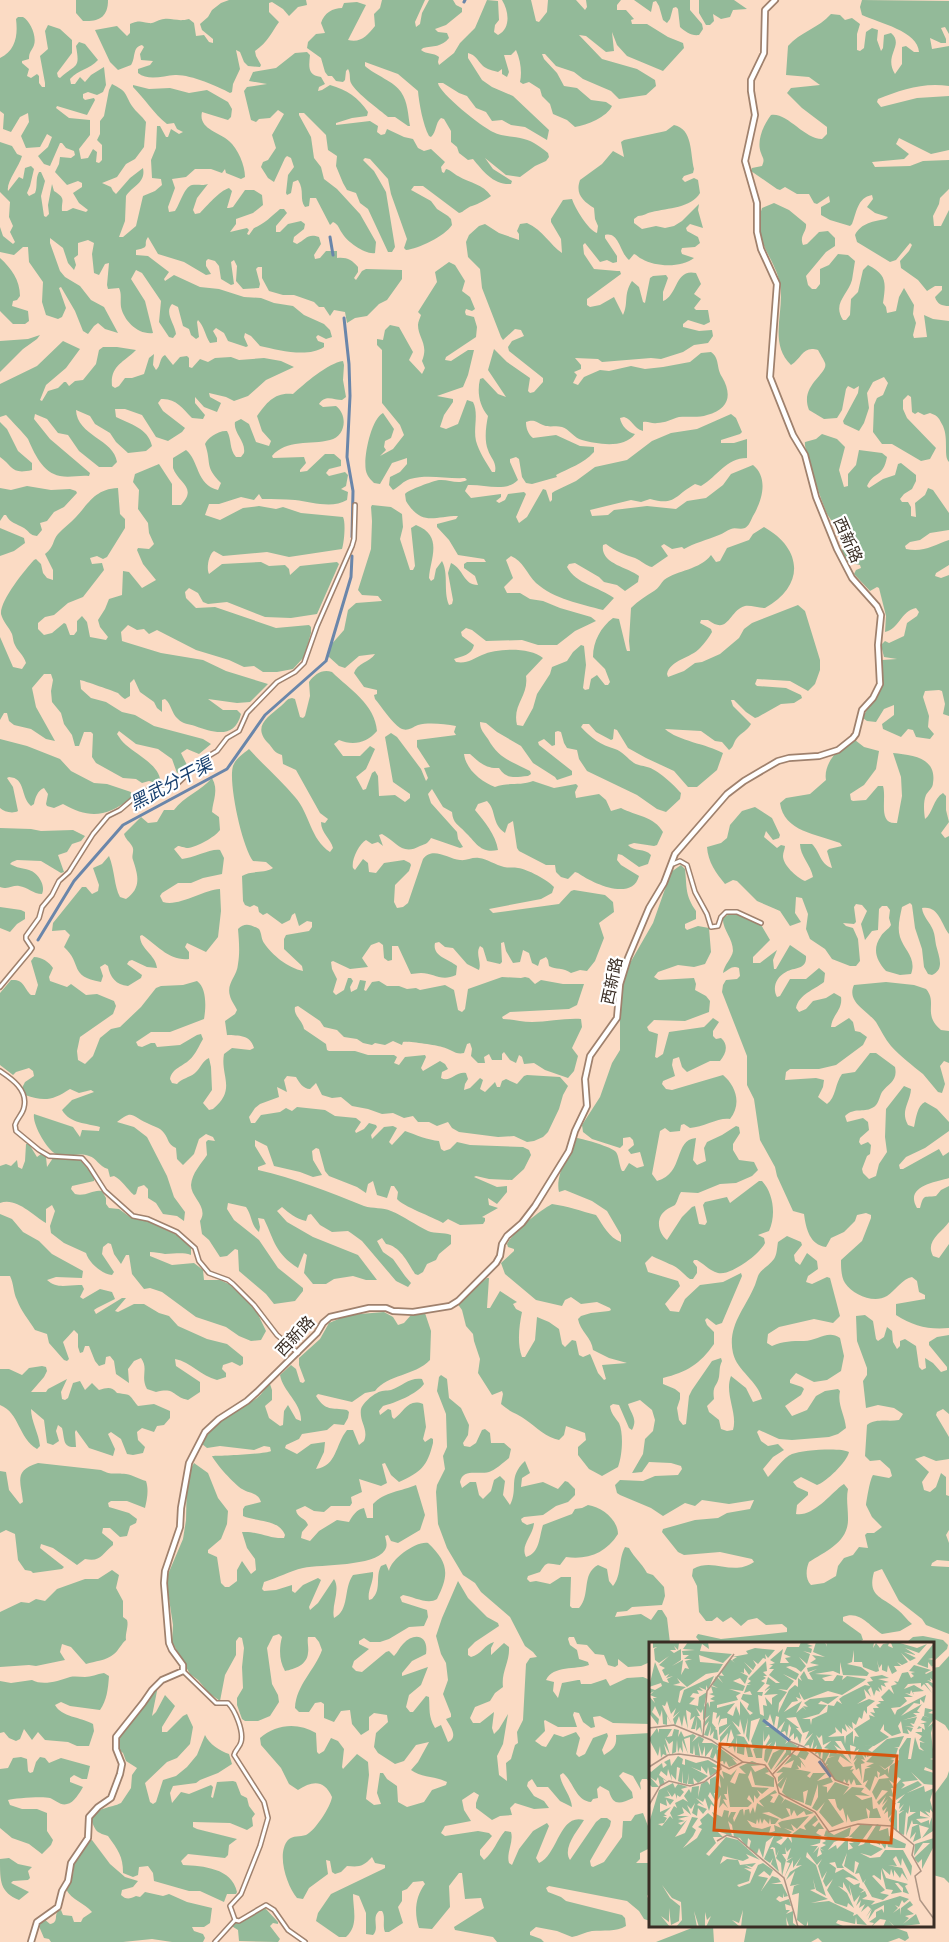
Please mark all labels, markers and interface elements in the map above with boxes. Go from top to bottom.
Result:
street label: 西新路 [830,514,866,566]
water label: 黑武分干渠 [126,752,219,815]
street label: 西新路 [598,956,626,1006]
street label: 西新路 [272,1312,318,1360]
inset map [649,1642,934,1927]

